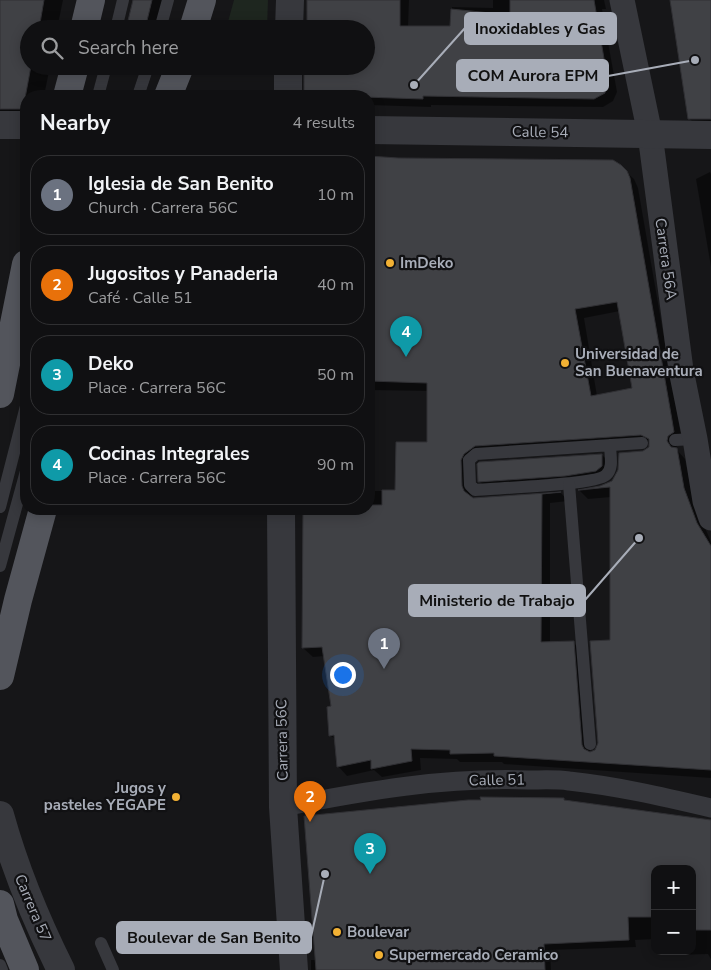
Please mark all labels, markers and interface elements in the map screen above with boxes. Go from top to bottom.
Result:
callout: Inoxidables y Gas [465,13,616,44]
text: Inoxidables y Gas [475,18,605,40]
search box [20,20,375,75]
icon: search [38,34,66,62]
text: Search here [78,35,179,61]
callout: COM Aurora EPM [457,60,608,91]
text: COM Aurora EPM [468,65,598,87]
text: Nearby [40,109,110,137]
text: 4 results [293,112,355,134]
street label: Calle 54 [512,122,568,142]
text: Iglesia de San Benito [88,171,274,197]
text: 1 [52,184,62,206]
text: 10 m [317,184,354,206]
text: Church · Carrera 56C [88,197,238,219]
street label: Carrera 56A [650,217,682,301]
place label: ImDeko [400,253,454,273]
marker: ImDeko [384,257,396,269]
text: Jugositos y Panaderia [88,261,278,287]
text: 2 [52,274,62,296]
text: 40 m [317,274,354,296]
text: Café · Calle 51 [88,287,193,309]
pin: 4 [390,316,422,357]
place label: Universidad de San Buenaventura [575,344,703,381]
text: Deko [88,351,134,377]
marker: Universidad de San Buenaventura [559,357,571,369]
text: 3 [52,364,62,386]
text: 50 m [317,364,354,386]
text: Place · Carrera 56C [88,377,226,399]
text: Cocinas Integrales [88,441,250,467]
text: 4 [52,454,62,476]
text: 90 m [317,454,354,476]
text: Place · Carrera 56C [88,467,226,489]
callout: Ministerio de Trabajo [409,585,585,616]
text: Ministerio de Trabajo [419,590,575,612]
pin: 1 [368,628,400,669]
your location [330,662,356,688]
street label: Carrera 56C [271,699,293,781]
street label: Calle 51 [469,770,525,790]
place label: Jugos y pasteles YEGAPE [44,778,166,815]
pin: 2 [294,781,326,822]
marker: Jugos y pasteles YEGAPE [170,791,182,803]
pin: 3 [354,833,386,874]
map controls [651,865,696,955]
button: + [651,865,696,910]
street label: Carrera 57 [10,871,56,945]
button: − [651,910,696,955]
callout: Boulevar de San Benito [117,922,311,953]
place label: Boulevar [347,922,409,942]
marker: Boulevar [331,926,343,938]
text: Boulevar de San Benito [127,927,301,949]
place label: Supermercado Ceramico [389,945,559,965]
marker: Supermercado Ceramico [373,949,385,961]

